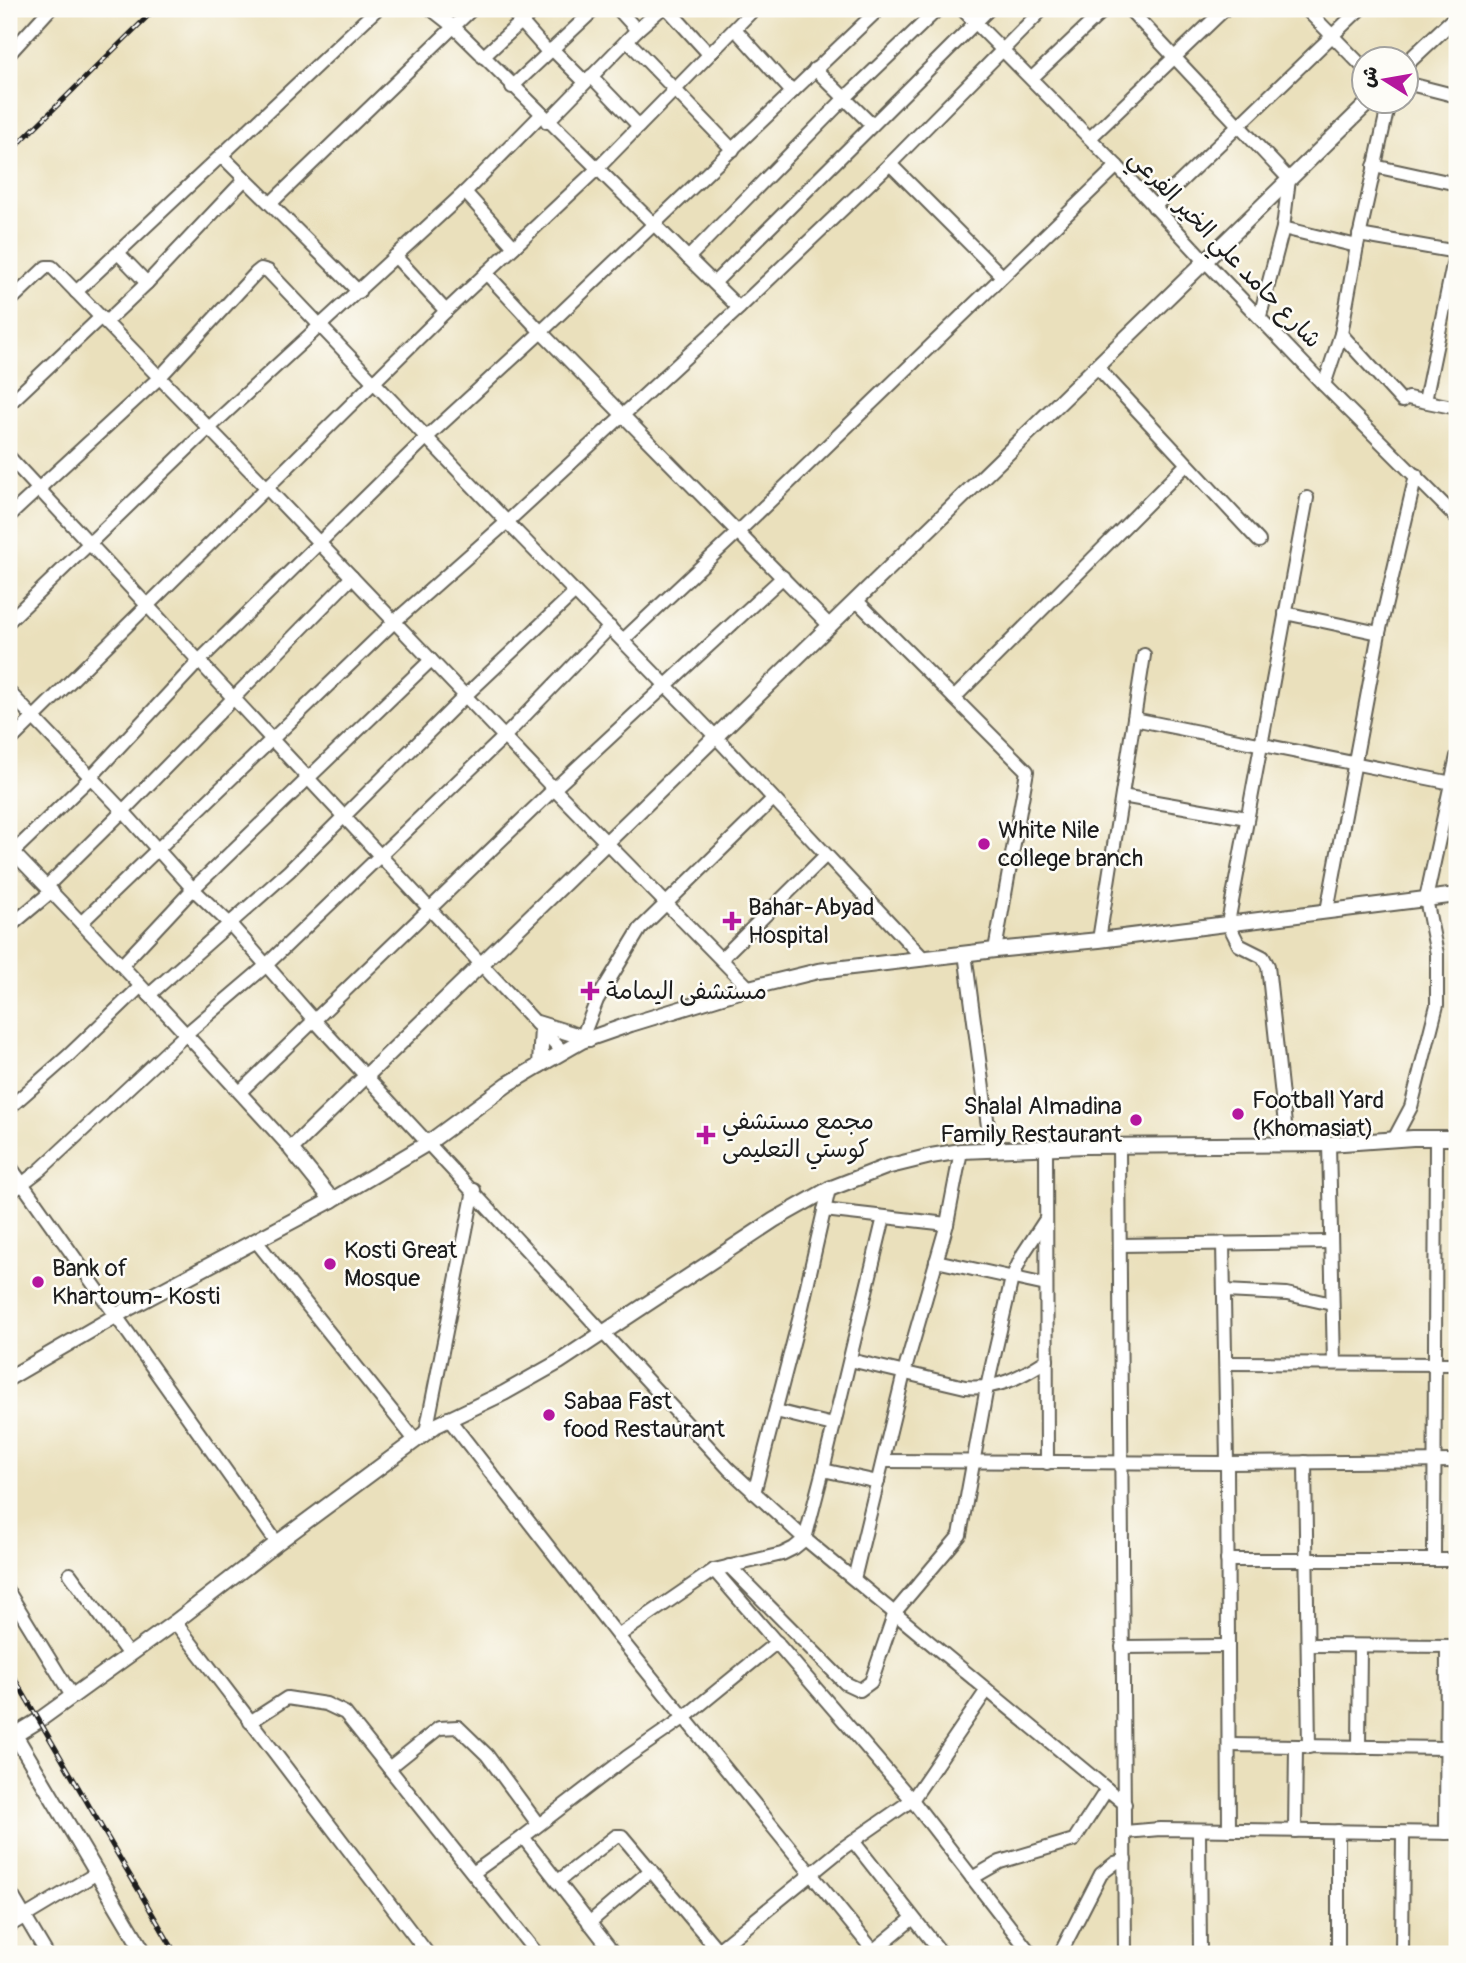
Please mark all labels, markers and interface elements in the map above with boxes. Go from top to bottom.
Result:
north arrow [1350,46,1420,116]
text: ش [1356,64,1383,89]
street label: شارع حامد علي الخير الفرعي [1118,144,1327,359]
place label: White Nile college branch [998,816,1143,873]
marker: White Nile college branch [976,836,992,852]
place label: Bahar-Abyad Hospital [748,893,874,950]
marker: Bahar-Abyad Hospital [722,911,742,931]
place label: مستشفى اليمامة [606,977,767,1006]
marker: مستشفى اليمامة [580,981,600,1001]
place label: Football Yard (Khomasiat) [1252,1086,1384,1143]
place label: Shalal Almadina Family Restaurant [940,1092,1122,1149]
marker: Football Yard (Khomasiat) [1230,1106,1246,1122]
place label: مجمع مستشفي كوستي التعليمى [722,1107,874,1170]
marker: Shalal Almadina Family Restaurant [1128,1112,1144,1128]
marker: مجمع مستشفي كوستي التعليمى [696,1125,716,1145]
place label: Kosti Great Mosque [344,1236,458,1293]
place label: Bank of Khartoum- Kosti [52,1254,220,1311]
marker: Kosti Great Mosque [322,1256,338,1272]
marker: Bank of Khartoum- Kosti [30,1274,46,1290]
place label: Sabaa Fast food Restaurant [563,1387,725,1444]
marker: Sabaa Fast food Restaurant [541,1407,557,1423]

